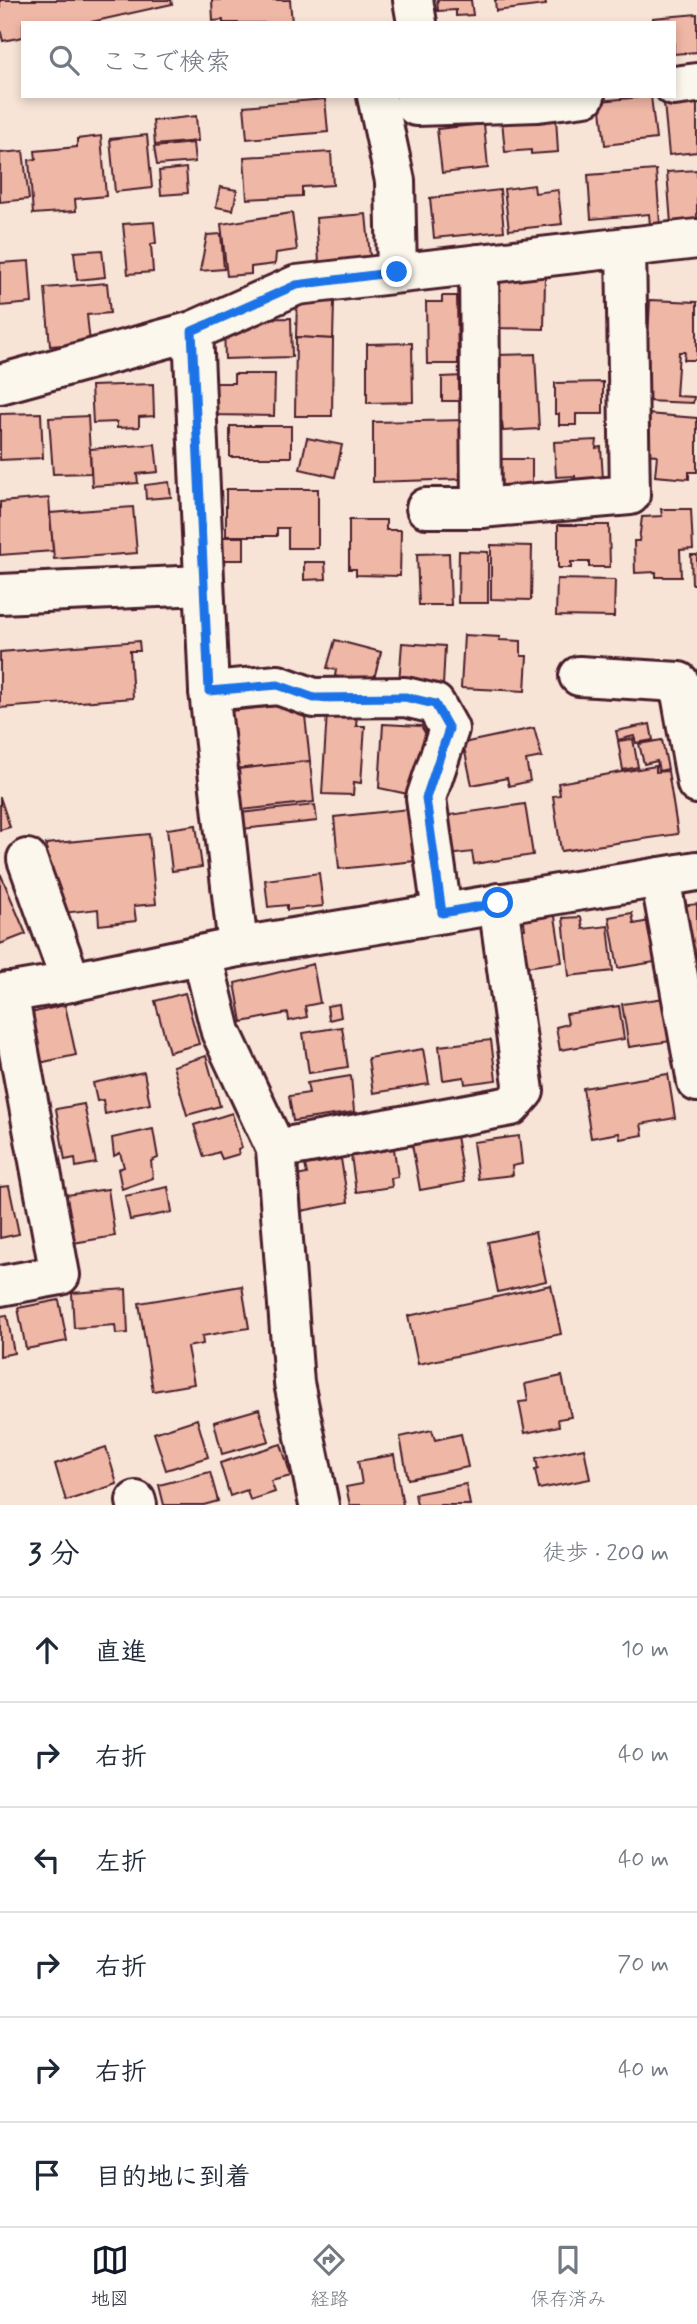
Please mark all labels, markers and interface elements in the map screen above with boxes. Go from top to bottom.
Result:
search box [21,21,676,98]
icon: search [45,41,83,79]
text: ここで検索 [101,46,231,80]
route end [381,256,412,287]
route start [482,887,513,918]
text: 3 分 [28,1535,80,1574]
text: 徒歩 · 200 m [543,1539,669,1569]
icon: ahead [28,1631,66,1669]
text: 10 m [621,1635,669,1665]
text: 直進 [95,1636,147,1670]
icon: right [28,1736,66,1774]
text: 40 m [618,1740,669,1770]
text: 右折 [95,1741,147,1775]
icon: left [28,1841,66,1879]
text: 40 m [618,1845,669,1875]
text: 左折 [95,1846,147,1880]
icon: right [28,1946,66,1984]
text: 70 m [617,1950,669,1980]
text: 右折 [95,1951,147,1985]
icon: right [28,2051,66,2089]
text: 40 m [618,2055,669,2085]
text: 右折 [95,2056,147,2090]
icon: arrive [28,2156,66,2194]
text: 目的地に到着 [95,2161,251,2195]
tab: 地図 [91,2241,129,2312]
tab: 経路 [310,2241,348,2312]
tab: 保存済み [530,2241,606,2312]

